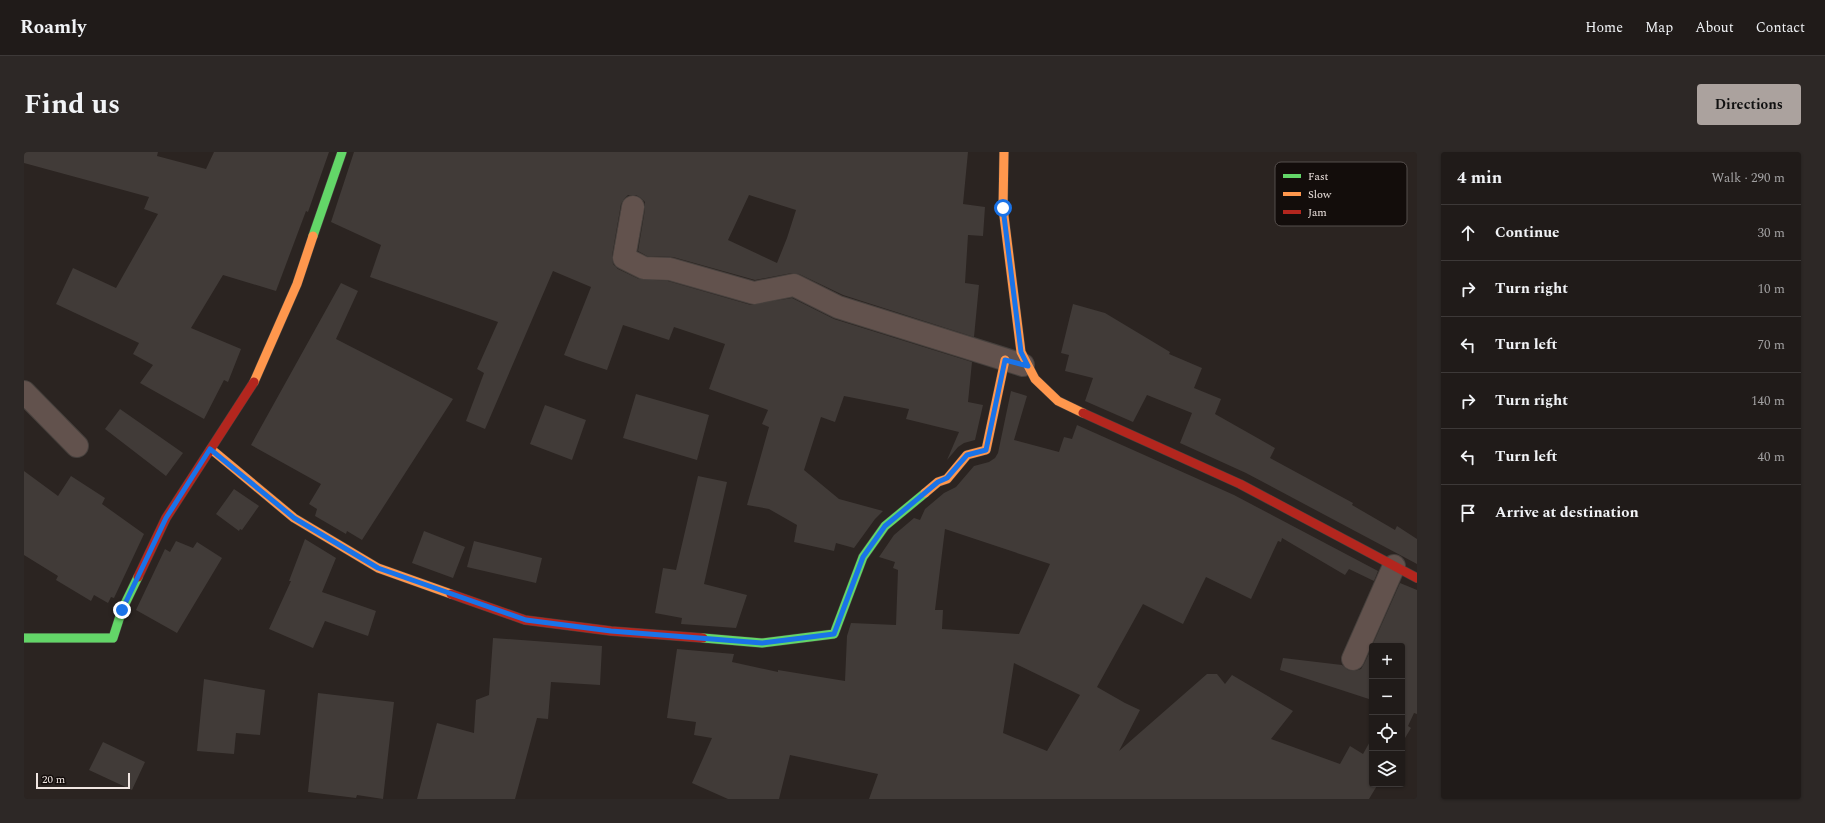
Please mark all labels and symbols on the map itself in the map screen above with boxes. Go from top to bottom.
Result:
legend [1275,162,1407,226]
text: Fast [1308,168,1329,185]
text: Slow [1308,186,1332,203]
route start [994,199,1012,217]
text: Jam [1308,204,1327,221]
route end [113,601,131,619]
scale bar [36,771,130,790]

